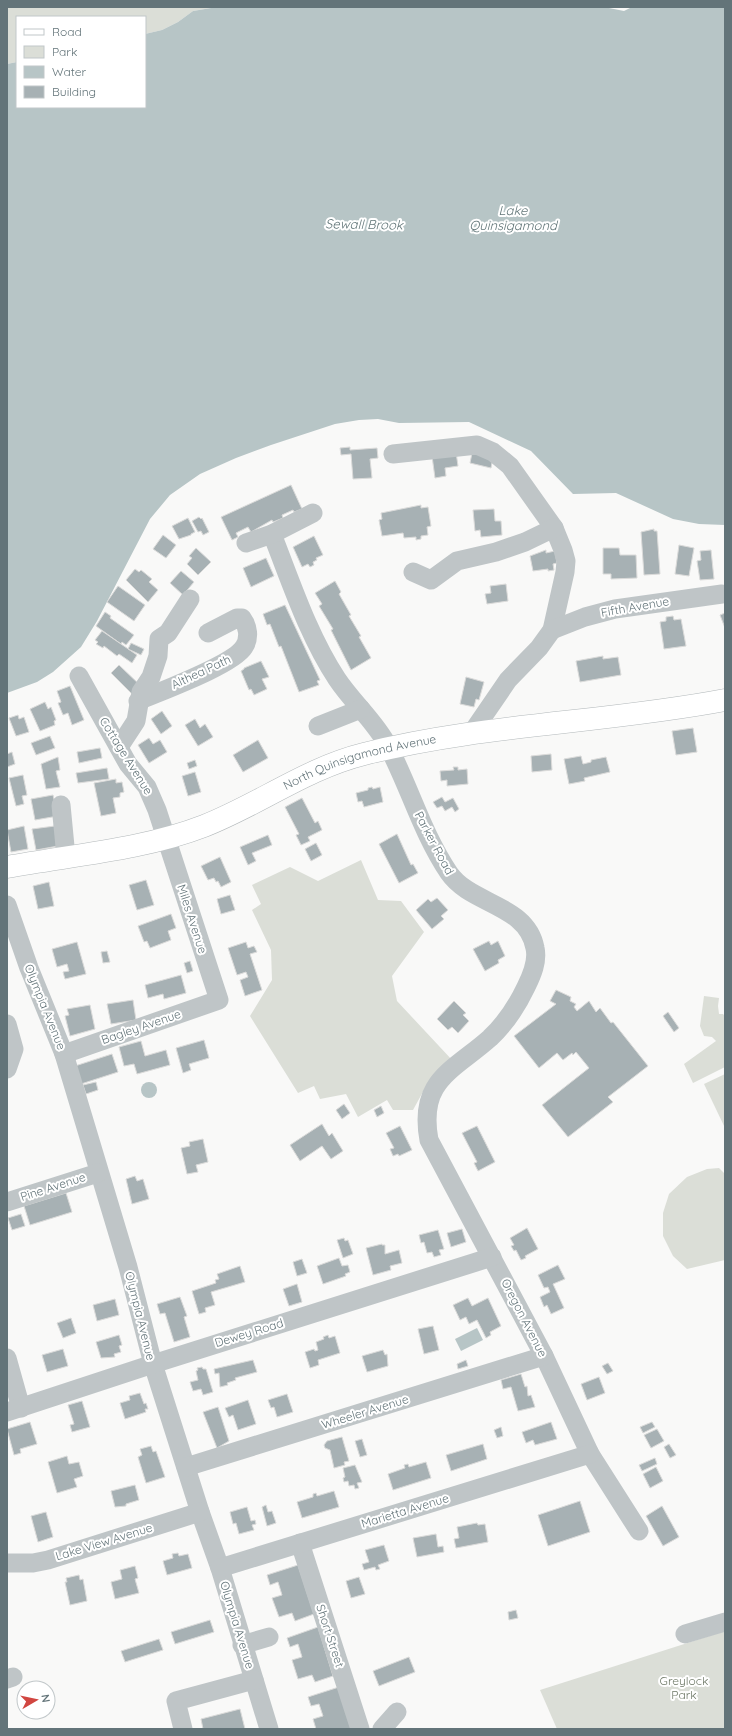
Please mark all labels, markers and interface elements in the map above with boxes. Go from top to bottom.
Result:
legend [16,16,146,108]
text: Road [52,24,82,39]
text: Park [52,44,77,59]
text: Water [52,64,87,79]
text: Building [52,84,96,99]
water label: Lake Quinsigamond [469,202,559,233]
water label: Sewall Brook [325,215,404,233]
street label: Fifth Avenue [600,593,670,620]
street label: Althea Path [169,651,233,692]
street label: Cottage Avenue [97,714,156,798]
street label: North Quinsigamond Avenue [280,731,438,793]
street label: Parker Road [411,809,457,877]
street label: Miles Avenue [174,882,211,956]
street label: Olympia Avenue [21,962,70,1052]
street label: Bagley Avenue [99,1006,183,1047]
street label: Pine Avenue [18,1169,88,1204]
street label: Olympia Avenue [122,1270,159,1362]
street label: Oregon Avenue [498,1276,551,1360]
street label: Dewey Road [213,1315,285,1350]
street label: Wheeler Avenue [319,1391,410,1432]
street label: Marietta Avenue [359,1490,451,1531]
street label: Lake View Avenue [54,1520,154,1563]
street label: Olympia Avenue [217,1579,258,1671]
street label: Short Street [313,1602,348,1669]
park label: Greylock Park [660,1673,708,1702]
north arrow [16,1680,56,1720]
text: N [38,1693,53,1704]

